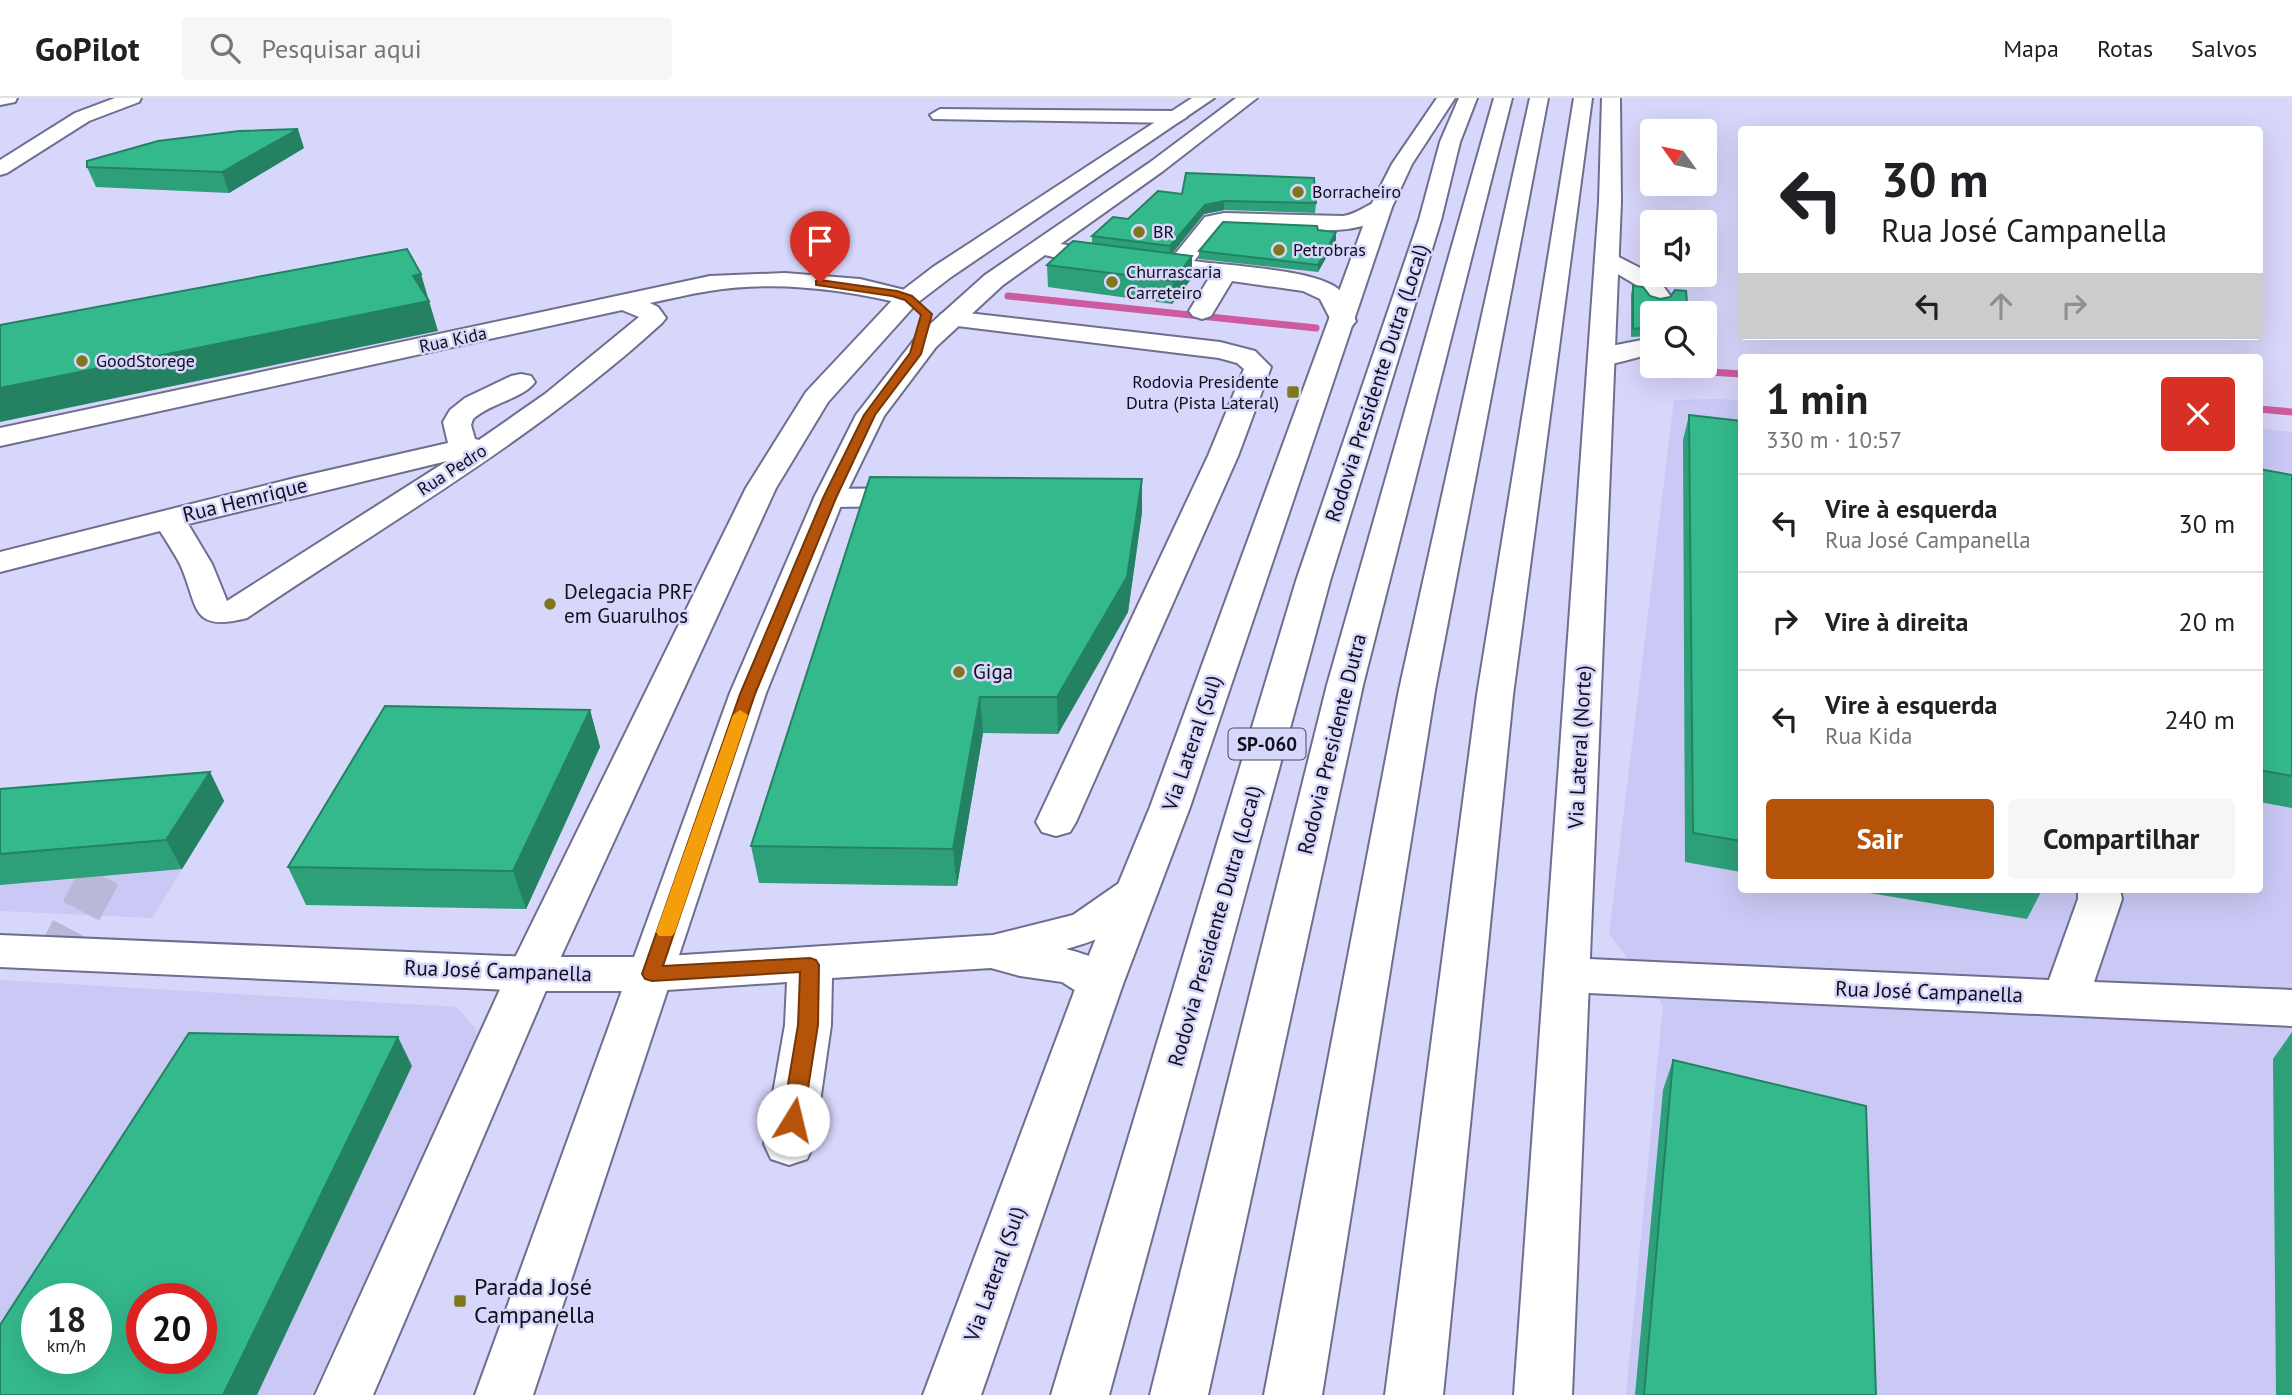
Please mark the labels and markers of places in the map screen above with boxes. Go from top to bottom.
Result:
place label: Borracheiro [1312,180,1401,203]
marker: Borracheiro [1290,184,1306,200]
pin [790,211,850,283]
place label: BR [1153,220,1175,243]
marker: BR [1131,224,1147,240]
place label: Petrobras [1293,238,1366,261]
marker: Petrobras [1271,242,1287,258]
place label: Churrascaria Carreteiro [1126,260,1222,304]
marker: Churrascaria Carreteiro [1104,274,1120,290]
place label: GoodStorege [96,349,195,372]
marker: GoodStorege [74,353,90,369]
place label: Rodovia Presidente Dutra (Pista Lateral) [1126,370,1279,414]
marker: Rodovia Presidente Dutra (Pista Lateral) [1285,384,1301,400]
place label: Delegacia PRF em Guarulhos [564,578,693,629]
marker: Delegacia PRF em Guarulhos [542,596,558,612]
place label: Giga [973,658,1013,685]
marker: Giga [951,664,967,680]
place label: Parada José Campanella [474,1271,595,1330]
marker: Parada José Campanella [452,1293,468,1309]

